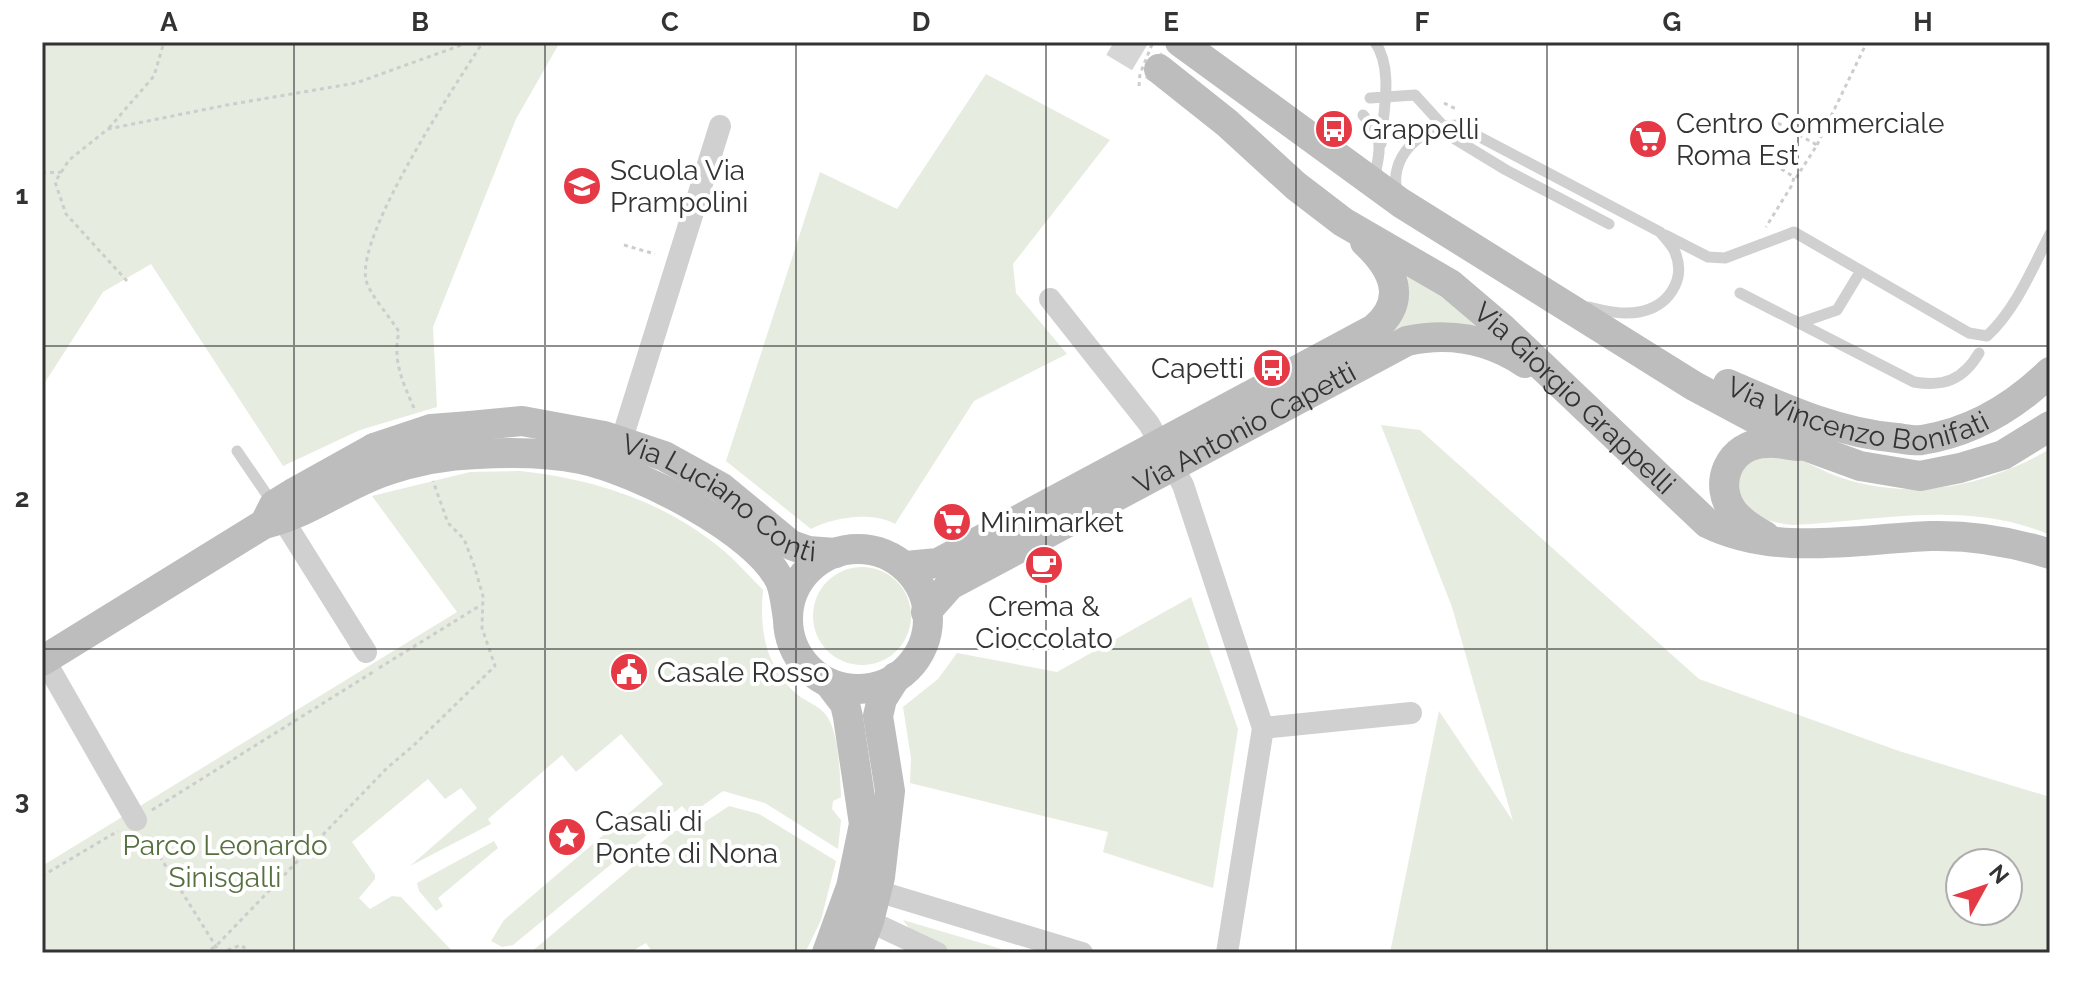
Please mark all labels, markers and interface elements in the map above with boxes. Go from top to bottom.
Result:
text: A [160,7,178,37]
text: B [411,7,429,37]
text: C [661,7,679,37]
text: D [912,7,930,37]
text: E [1163,7,1179,37]
text: F [1415,7,1430,37]
text: G [1663,7,1681,37]
text: H [1913,7,1933,37]
place label: Centro Commerciale Roma Est [1676,107,1944,172]
bus stop icon: Grappelli [1313,108,1355,150]
place label: Grappelli [1362,113,1479,146]
supermarket icon: Centro Commerciale Roma Est [1627,118,1669,160]
place label: Scuola Via Prampolini [610,154,748,219]
school or university icon: Scuola Via Prampolini [561,165,603,207]
text: 1 [16,180,29,210]
street label: Via Giorgio Grappelli [1467,295,1682,501]
bus stop icon: Capetti [1251,347,1293,389]
place label: Capetti [1151,352,1244,385]
street label: Via Antonio Capetti [1128,355,1361,500]
street label: Via Vincenzo Bonifati [1722,369,1994,457]
street label: Via Luciano Conti [618,427,817,568]
text: 2 [15,483,29,513]
supermarket icon: Minimarket [931,501,973,543]
place label: Minimarket [980,506,1124,539]
cafe icon: Crema & Cioccolato [1023,544,1065,586]
place label: Crema & Cioccolato [975,590,1113,655]
public building icon: Casale Rosso [608,651,650,693]
place label: Casale Rosso [657,656,830,689]
text: 3 [15,785,29,815]
place label: Casali di Ponte di Nona [595,805,778,870]
place icon: Casali di Ponte di Nona [546,816,588,858]
park label: Parco Leonardo Sinisgalli [122,829,328,894]
north arrow [1944,847,2024,927]
text: N [1984,859,2015,889]

